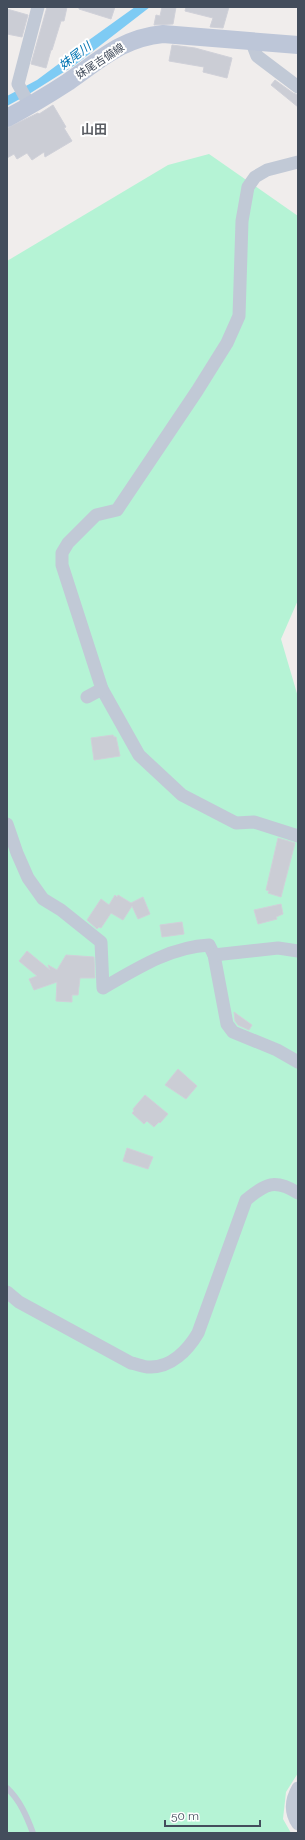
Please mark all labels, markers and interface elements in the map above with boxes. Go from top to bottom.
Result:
water label: 妹尾川 [56,38,95,72]
street label: 妹尾吉備線 [74,41,127,82]
district label: 山田 [81,122,107,137]
scale bar [165,1802,260,1828]
text: 50 m [171,1809,199,1823]

